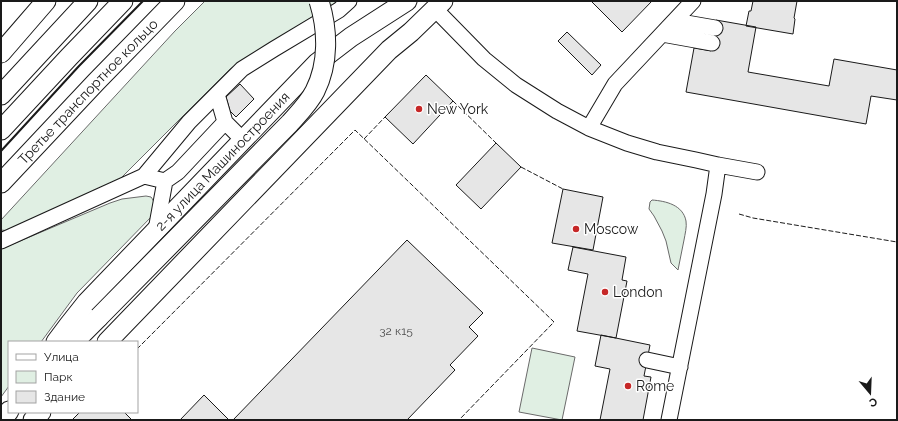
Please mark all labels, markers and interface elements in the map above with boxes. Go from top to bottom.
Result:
street label: Третье транспортное кольцо [15,16,161,168]
street label: 2-я улица Машиностроения [152,89,293,234]
place label: New York [427,101,489,117]
marker: New York [414,104,424,114]
place label: Moscow [584,221,639,237]
marker: Moscow [571,224,581,234]
place label: London [613,284,663,300]
marker: London [600,287,610,297]
house number: 32 к15 [379,324,413,338]
legend [8,341,138,413]
text: Улица [44,350,79,364]
text: Парк [44,370,73,384]
north arrow [850,373,890,413]
place label: Rome [636,378,674,394]
marker: Rome [623,381,633,391]
text: Здание [44,390,85,404]
text: С [867,395,879,410]

